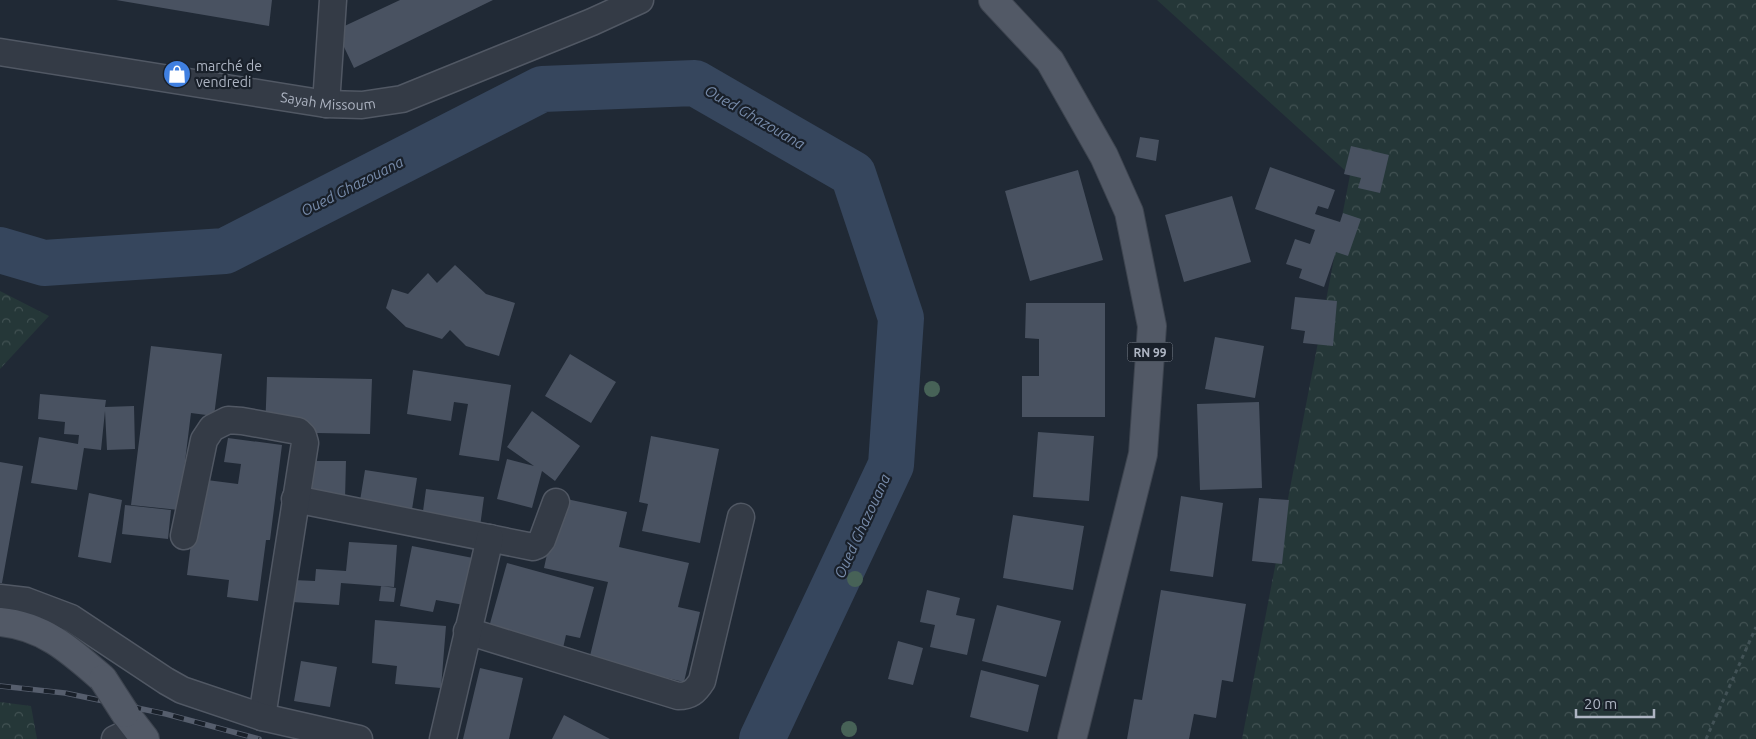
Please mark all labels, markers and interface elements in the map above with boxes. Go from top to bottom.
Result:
place label: marché de vendredi [196,58,262,90]
shop icon: marché de vendredi [162,59,192,89]
water label: Oued Ghazouana [702,81,808,153]
street label: Sayah Missoum [279,89,377,113]
water label: Oued Ghazouana [298,153,406,219]
road number: RN 99 [1128,342,1172,362]
water label: Oued Ghazouana [830,471,894,581]
scale bar [1576,686,1654,718]
text: 20 m [1584,695,1617,712]

